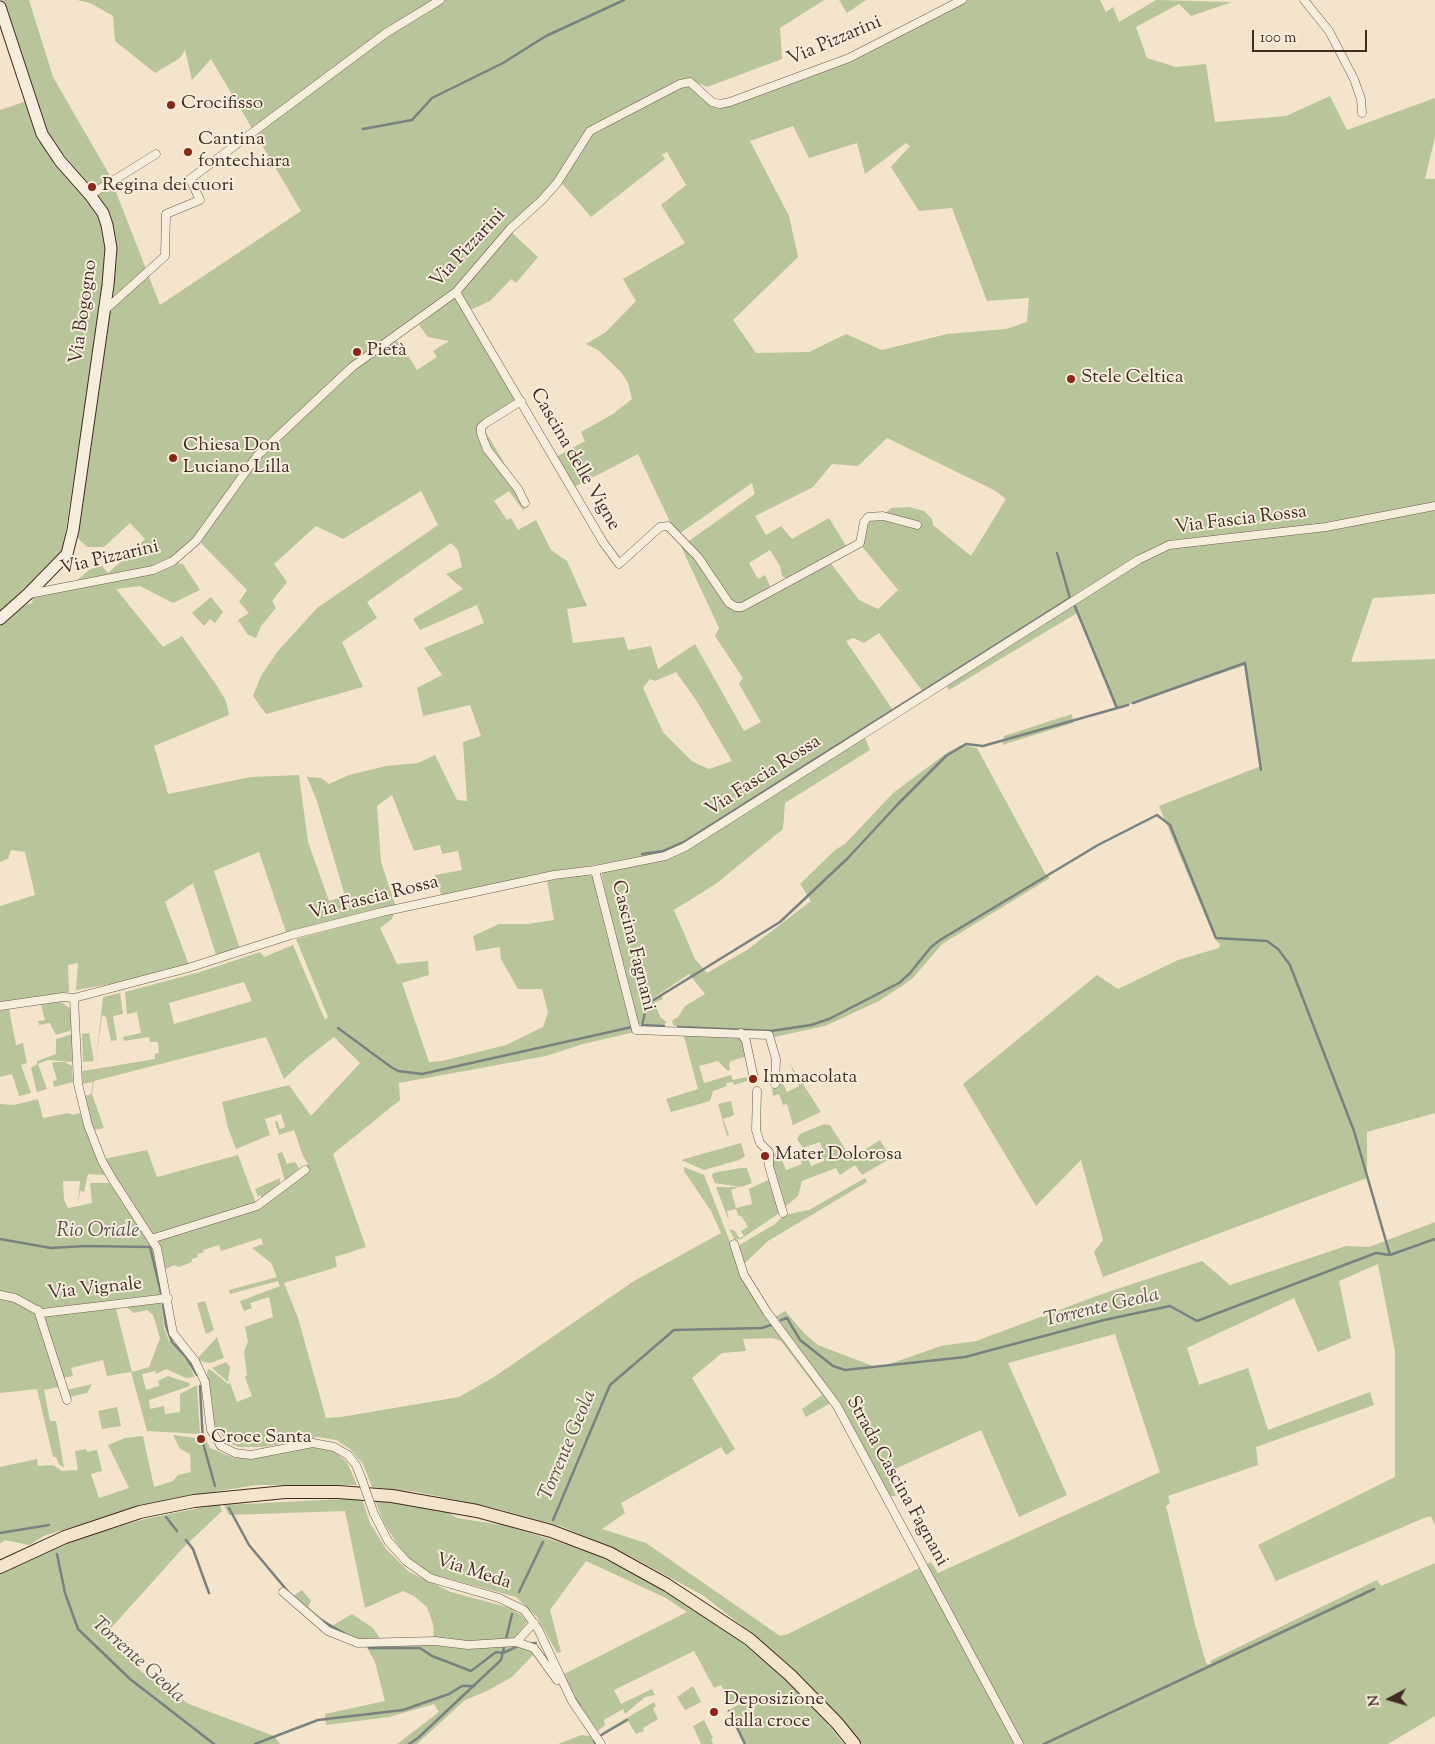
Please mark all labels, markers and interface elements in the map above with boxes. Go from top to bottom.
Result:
street label: Via Pizzarini [784,12,886,72]
scale bar [1255,20,1370,52]
text: 100 m [1260,28,1296,49]
place label: Crocifisso [181,94,263,116]
marker: Crocifisso [165,99,177,111]
place label: Cantina fontechiara [198,130,290,174]
marker: Cantina fontechiara [182,146,194,158]
place label: Regina dei cuori [102,176,234,198]
marker: Regina dei cuori [86,181,98,193]
street label: Via Pizzarini [426,205,512,293]
street label: Via Bogogno [66,258,104,366]
place label: Pietà [367,341,407,363]
marker: Pietà [351,346,363,358]
place label: Stele Celtica [1081,368,1183,390]
marker: Stele Celtica [1065,373,1077,385]
street label: Cascina delle Vigne [524,385,624,535]
place label: Chiesa Don Luciano Lilla [183,436,290,480]
marker: Chiesa Don Luciano Lilla [167,452,179,464]
street label: Via Fascia Rossa [1174,502,1308,540]
street label: Via Pizzarini [59,537,161,581]
street label: Via Fascia Rossa [702,731,826,823]
street label: Via Fascia Rossa [307,872,441,926]
street label: Cascina Fagnani [605,878,659,1014]
place label: Immacolata [763,1068,857,1090]
marker: Immacolata [747,1073,759,1085]
place label: Mater Dolorosa [775,1145,902,1167]
marker: Mater Dolorosa [759,1150,771,1162]
water label: Rio Oriale [57,1221,139,1245]
street label: Via Vignale [46,1274,144,1306]
water label: Torrente Geola [1042,1284,1162,1334]
water label: Torrente Geola [535,1387,603,1505]
street label: Strada Cascina Fagnani [840,1393,952,1571]
place label: Croce Santa [211,1428,311,1450]
marker: Croce Santa [195,1433,207,1445]
street label: Via Meda [432,1550,514,1596]
water label: Torrente Geola [85,1613,189,1709]
north arrow [1365,1674,1415,1724]
place label: Deposizione dalla croce [724,1690,824,1734]
text: N [1365,1694,1386,1707]
marker: Deposizione dalla croce [708,1706,720,1718]

